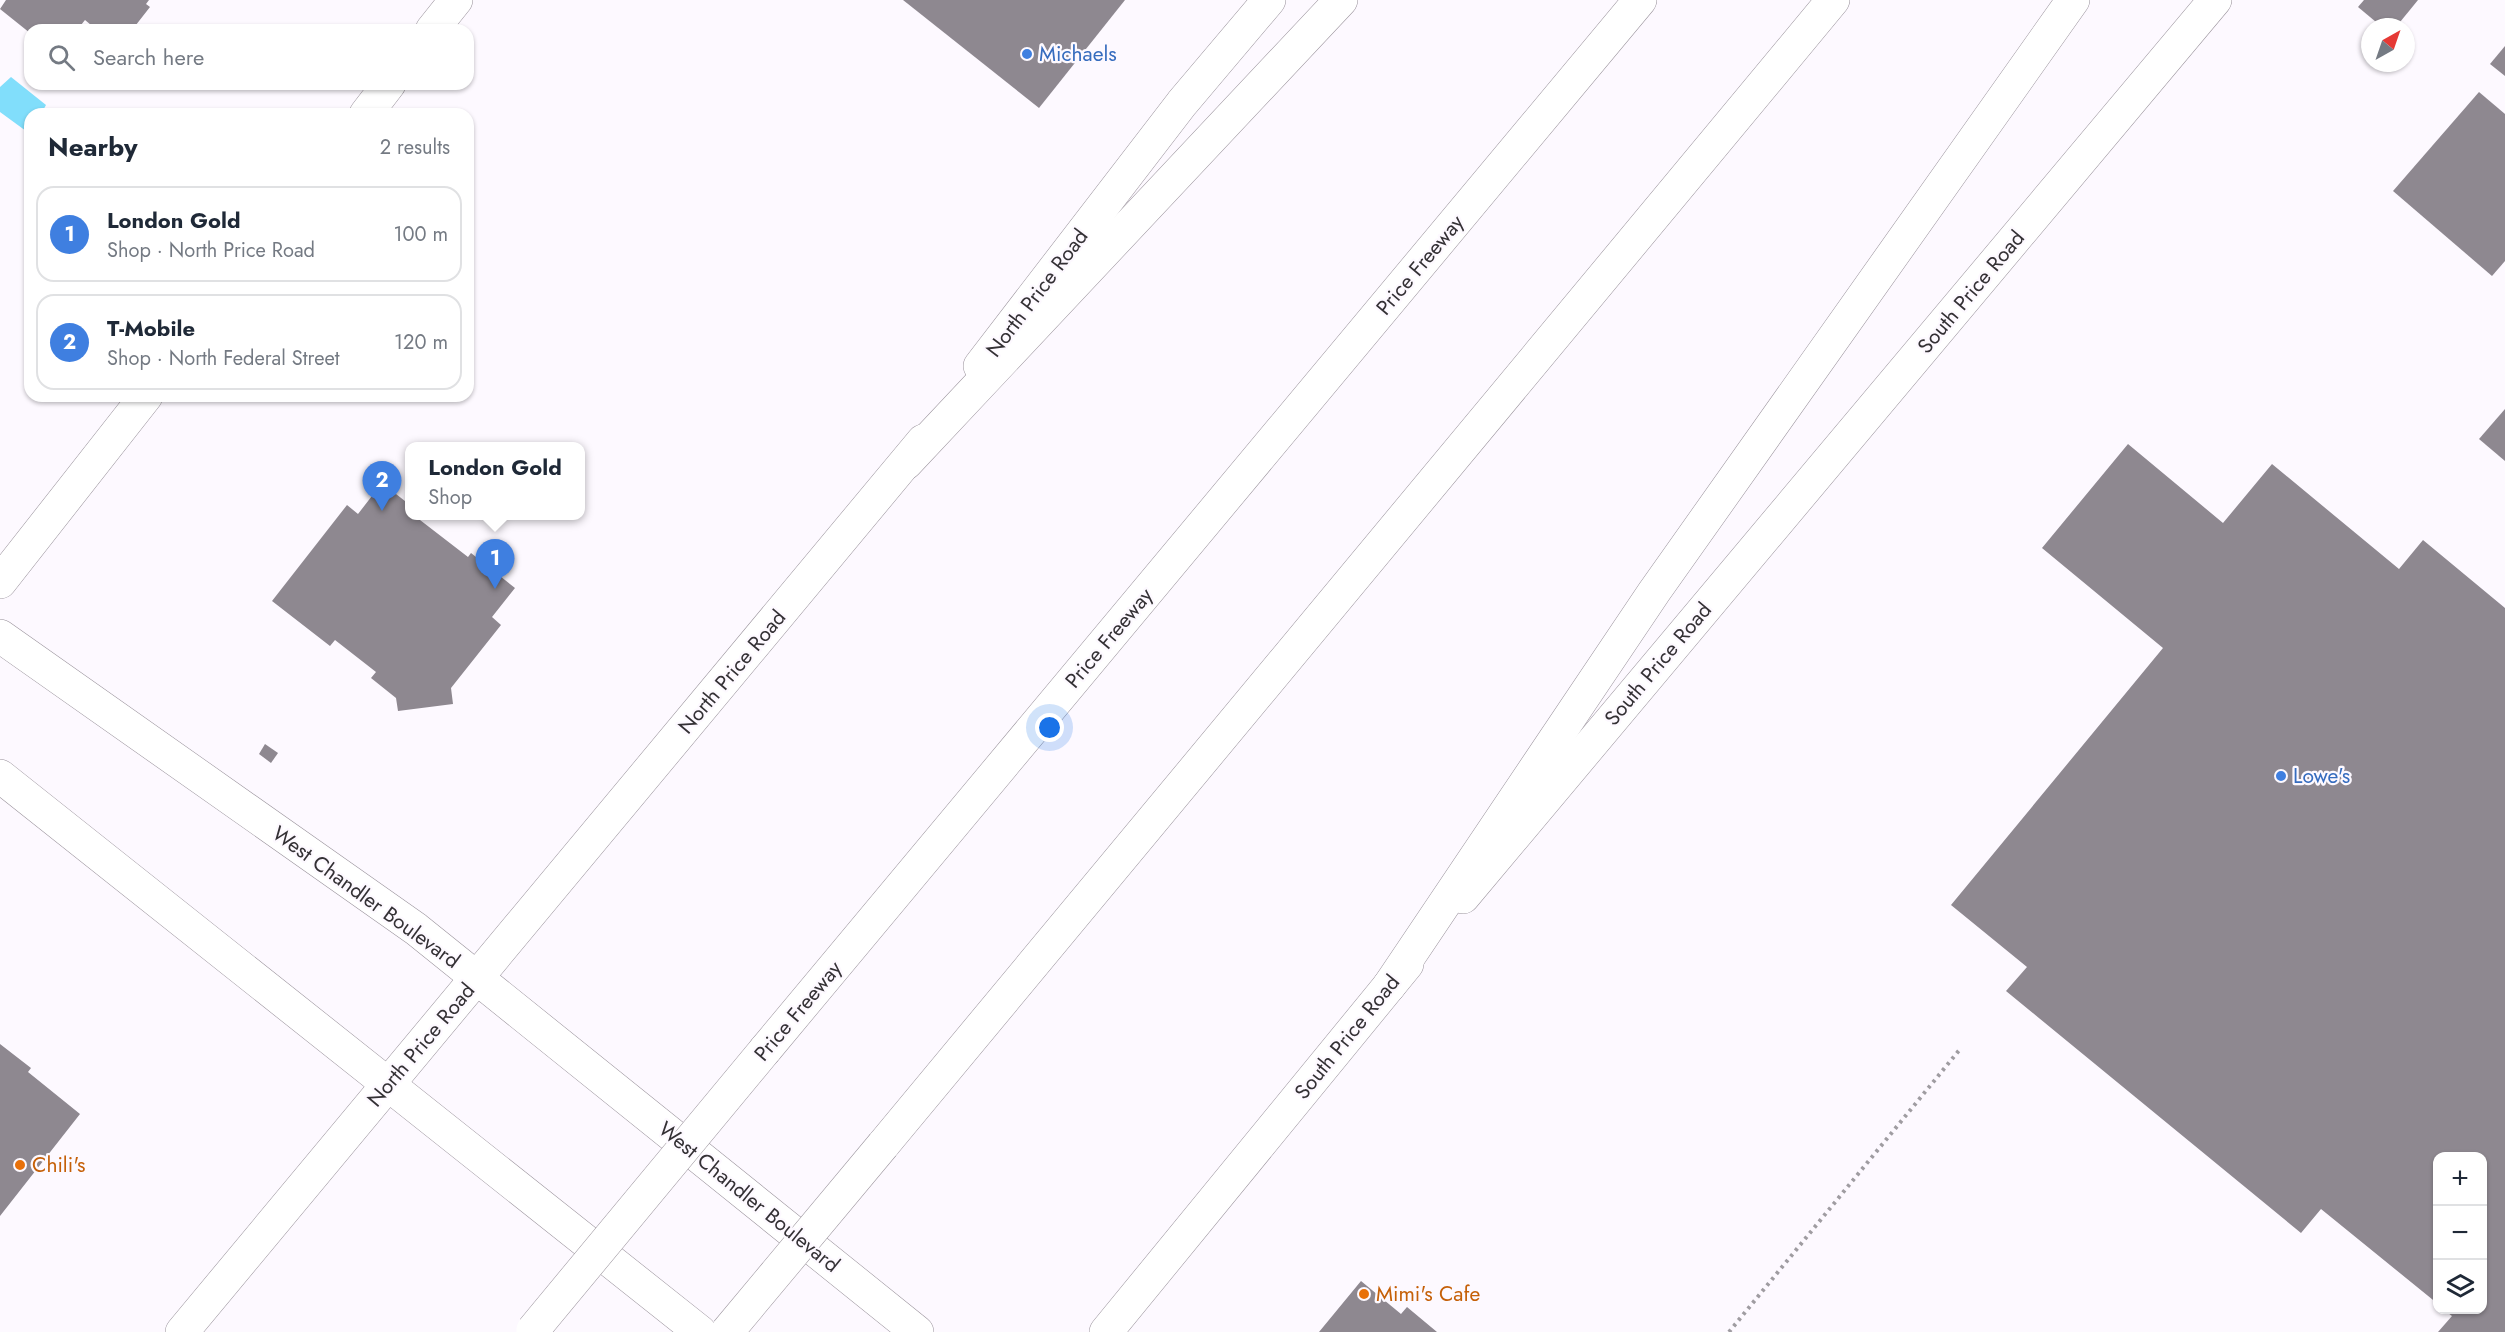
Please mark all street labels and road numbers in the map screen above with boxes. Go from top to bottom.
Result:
street label: Price Freeway [1369,208,1471,322]
street label: North Price Road [979,223,1095,363]
street label: South Price Road [1910,224,2032,360]
street label: Price Freeway [1058,581,1160,695]
street label: South Price Road [1597,596,1719,732]
street label: North Price Road [671,604,793,740]
street label: West Chandler Boulevard [266,819,466,975]
street label: Price Freeway [747,954,849,1068]
street label: South Price Road [1287,968,1407,1106]
street label: North Price Road [360,977,482,1113]
street label: West Chandler Boulevard [652,1114,846,1280]

